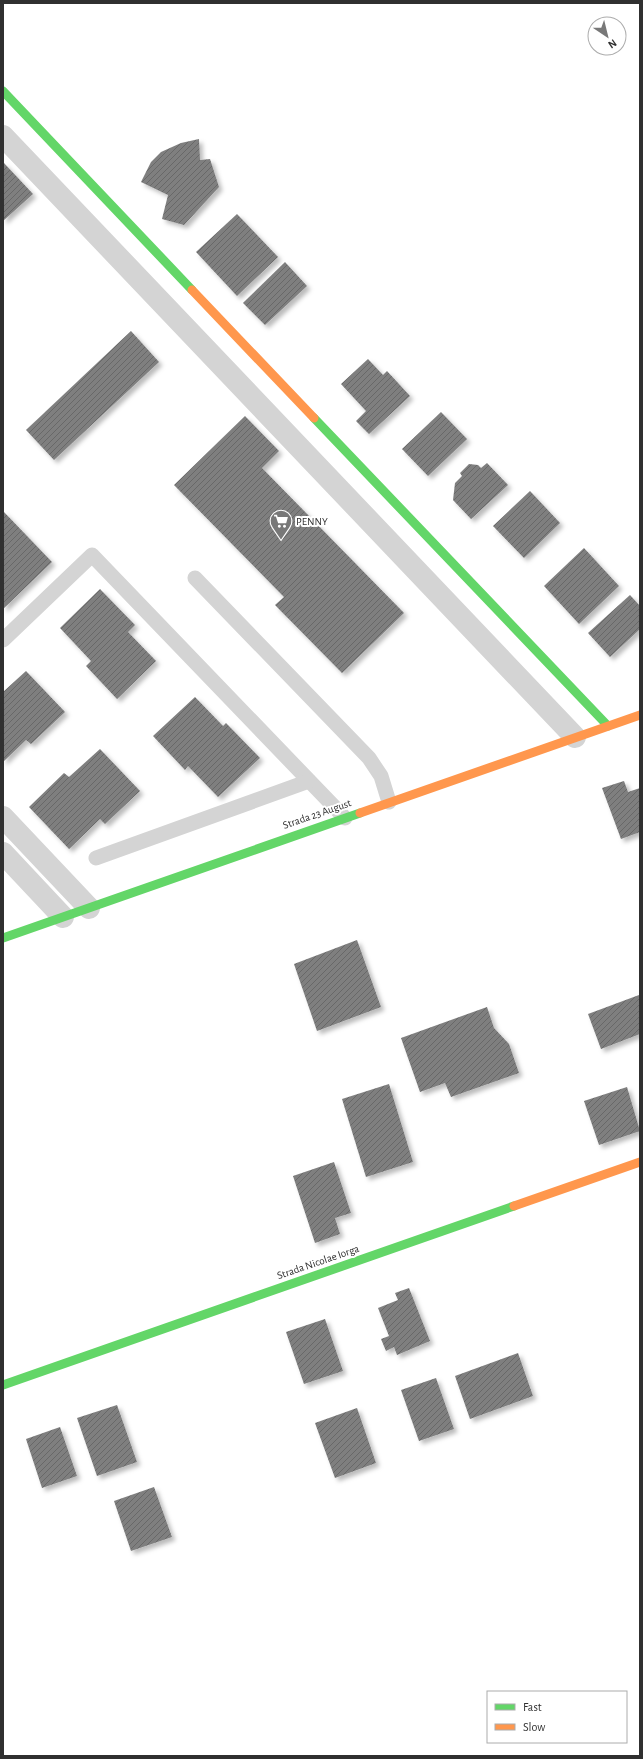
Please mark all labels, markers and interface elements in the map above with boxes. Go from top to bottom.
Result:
north arrow [587,16,627,56]
text: N [606,37,619,50]
supermarket icon: PENNY [268,508,294,541]
place label: PENNY [296,516,328,527]
street label: Strada 23 August [281,797,353,831]
street label: Strada Nicolae Iorga [275,1243,361,1281]
legend [487,1691,627,1743]
text: Fast [523,1701,542,1713]
text: Slow [523,1721,545,1733]

